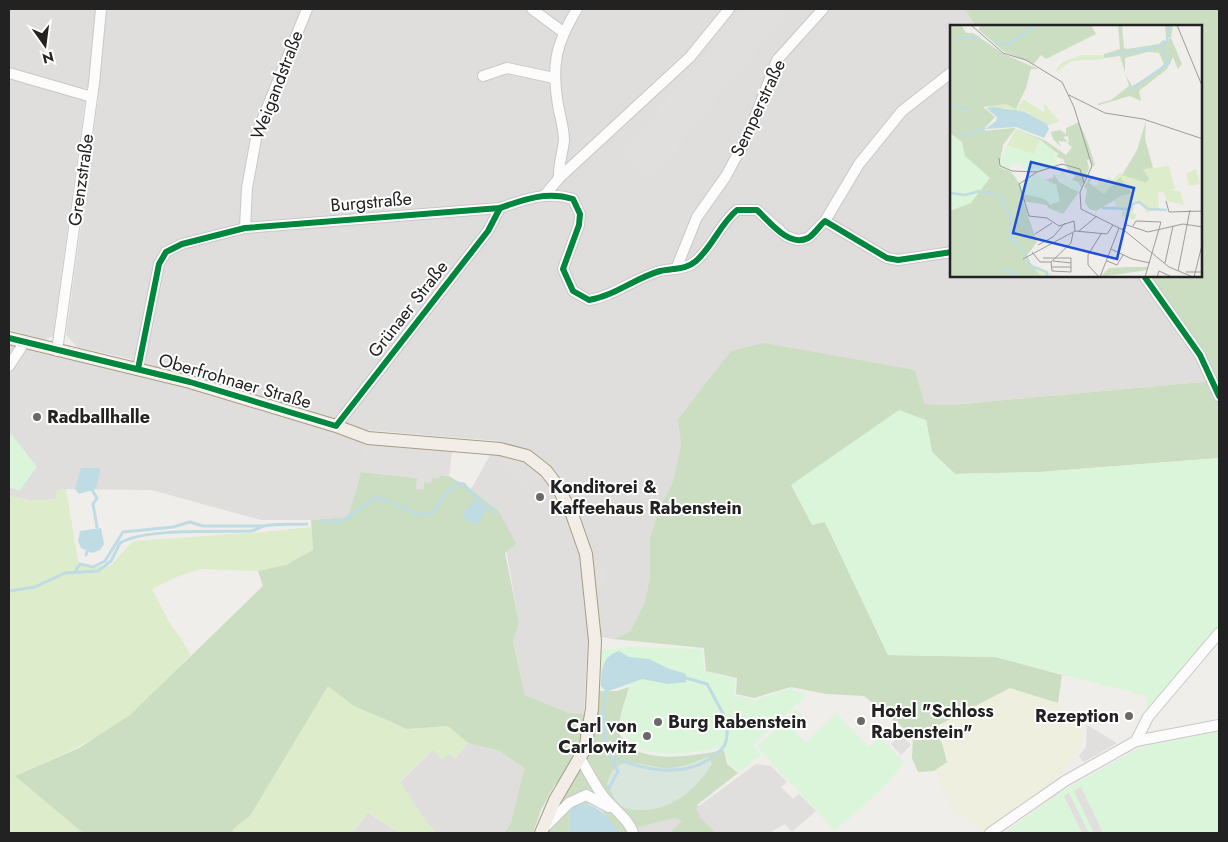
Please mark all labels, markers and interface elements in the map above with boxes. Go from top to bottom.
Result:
north arrow [20,20,70,70]
inset map [950,25,1203,278]
street label: Weigandstraße [244,27,310,143]
text: N [40,47,56,69]
street label: Semperstraße [724,55,792,161]
street label: Grenzstraße [62,132,100,228]
street label: Burgstraße [329,185,413,219]
street label: Grünaer Straße [362,255,454,363]
street label: Oberfrohnaer Straße [156,347,314,415]
place label: Radballhalle [47,404,150,430]
marker: Radballhalle [31,411,43,423]
place label: Konditorei & Kaffeehaus Rabenstein [550,474,742,521]
marker: Konditorei & Kaffeehaus Rabenstein [534,491,546,503]
place label: Hotel "Schloss Rabenstein" [871,698,994,745]
place label: Rezeption [1035,703,1119,729]
place label: Burg Rabenstein [668,709,807,735]
marker: Rezeption [1123,710,1135,722]
place label: Carl von Carlowitz [558,713,638,760]
marker: Hotel "Schloss Rabenstein" [855,715,867,727]
marker: Burg Rabenstein [652,716,664,728]
marker: Carl von Carlowitz [641,730,653,742]

